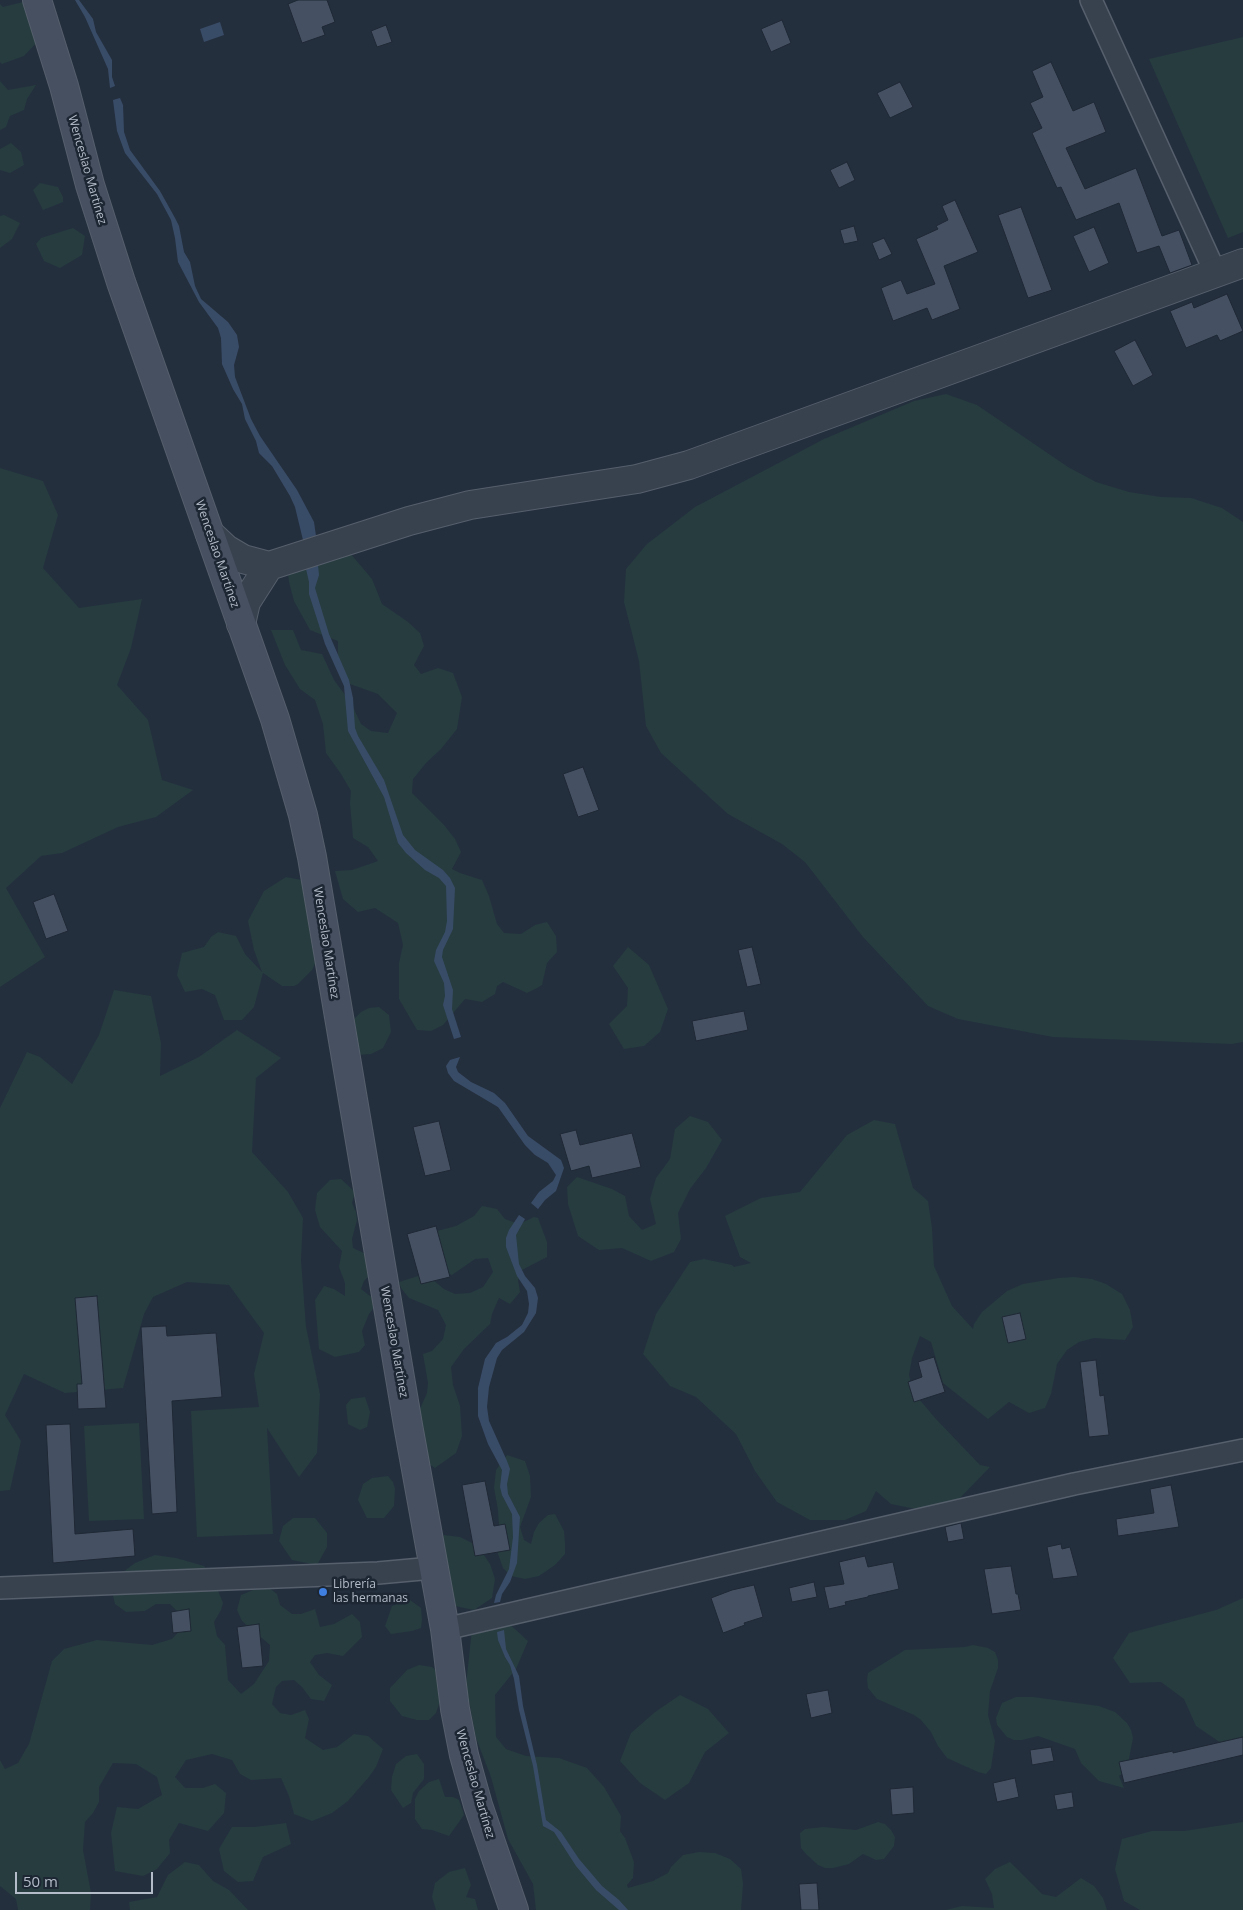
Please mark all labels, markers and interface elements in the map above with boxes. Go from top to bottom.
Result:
street label: Wenceslao Martínez [65,114,109,226]
street label: Wenceslao Martínez [192,498,242,610]
street label: Wenceslao Martínez [310,886,342,1000]
street label: Wenceslao Martínez [377,1285,411,1399]
place label: Librería las hermanas [333,1578,408,1606]
marker: Librería las hermanas [317,1586,329,1598]
street label: Wenceslao Martínez [453,1728,497,1840]
scale bar [18,1862,155,1894]
text: 50 m [23,1871,58,1891]

